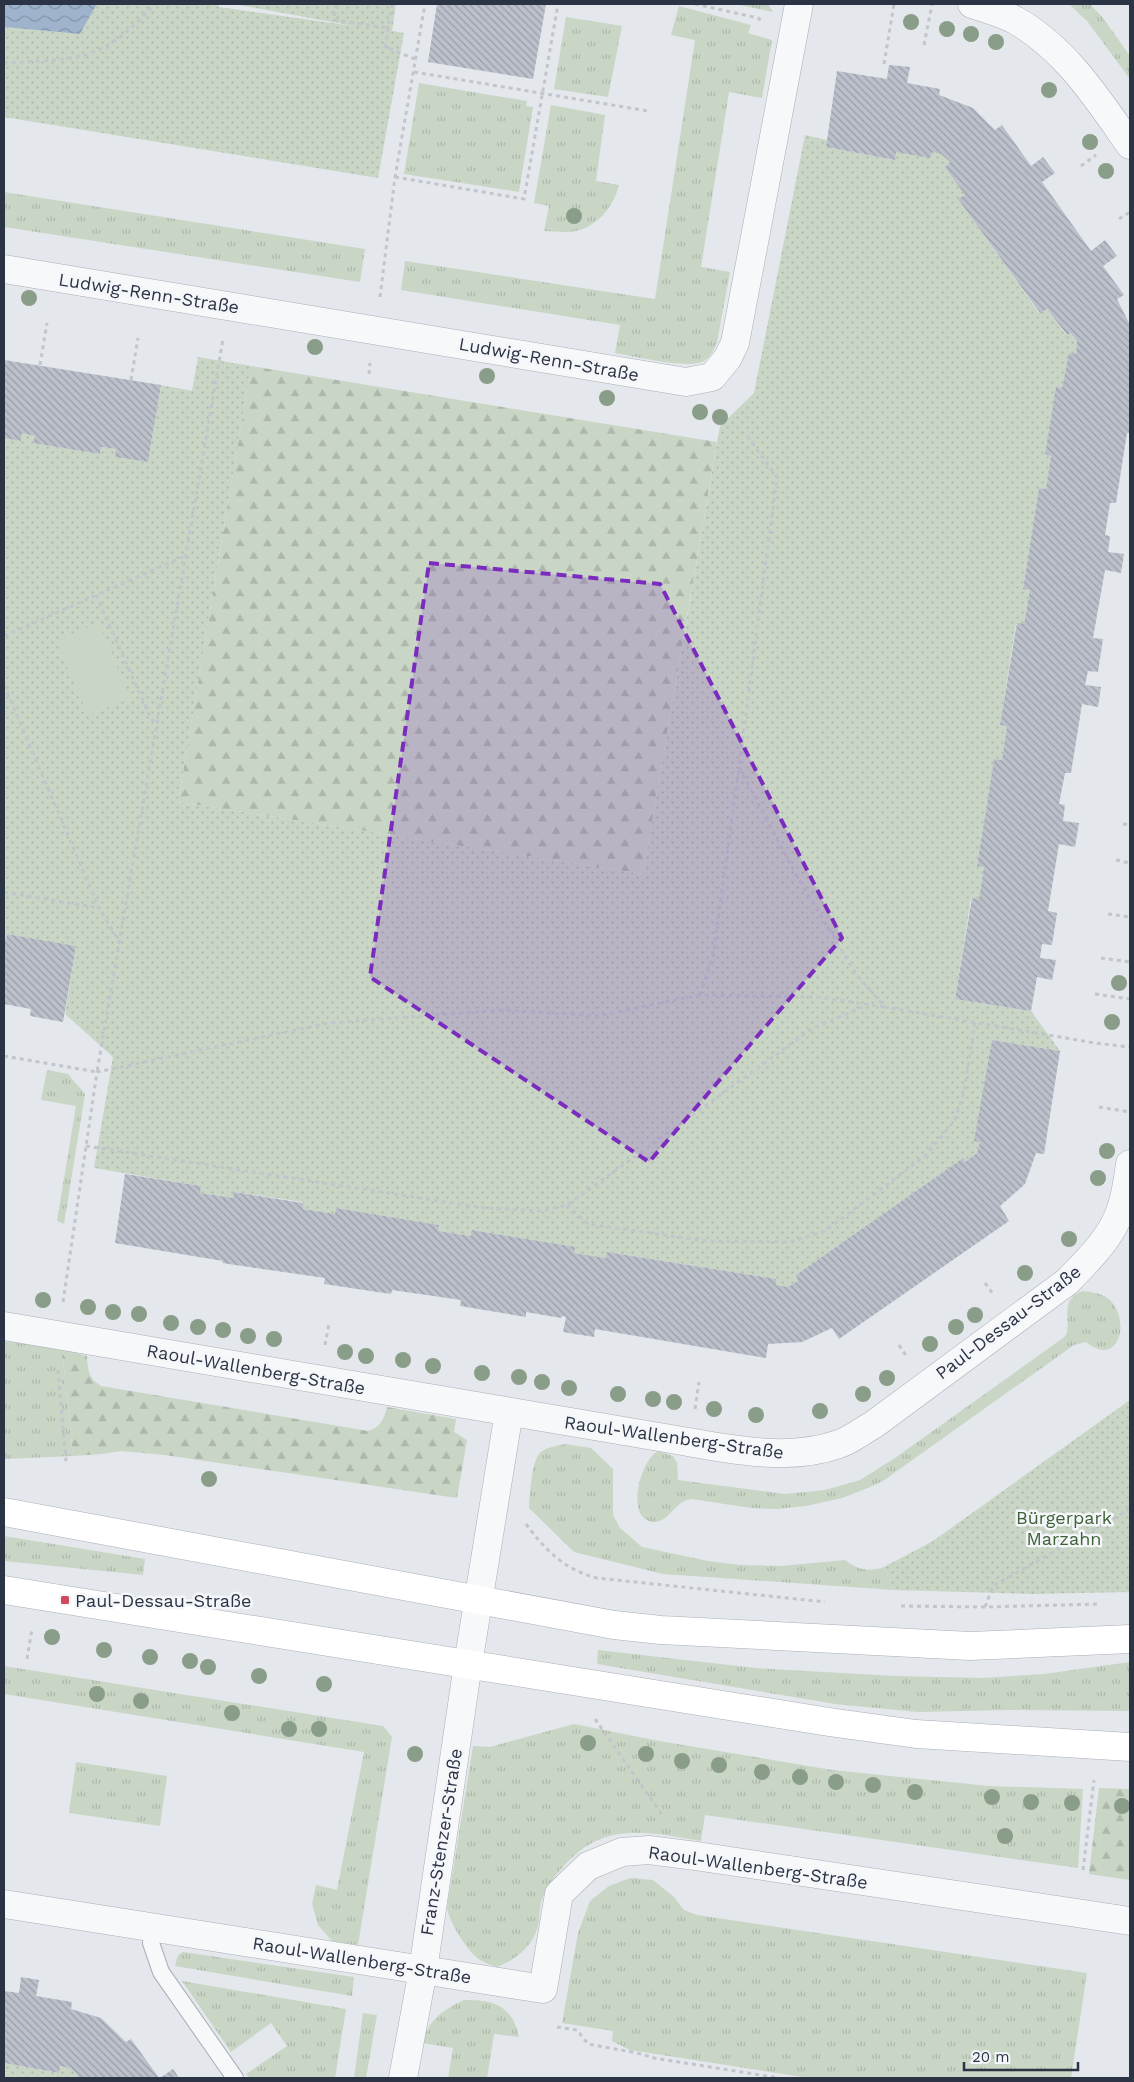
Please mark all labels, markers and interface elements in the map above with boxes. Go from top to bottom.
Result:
street label: Ludwig-Renn-Straße [57,268,241,318]
street label: Ludwig-Renn-Straße [457,333,641,385]
street label: Paul-Dessau-Straße [931,1261,1085,1383]
street label: Raoul-Wallenberg-Straße [145,1339,367,1399]
street label: Raoul-Wallenberg-Straße [563,1411,785,1463]
park label: Bürgerpark Marzahn [1016,1507,1112,1549]
place label: Paul-Dessau-Straße [75,1590,251,1611]
marker: Paul-Dessau-Straße [59,1594,71,1606]
street label: Franz-Stenzer-Straße [416,1747,466,1937]
street label: Raoul-Wallenberg-Straße [647,1841,869,1893]
street label: Raoul-Wallenberg-Straße [251,1932,473,1988]
scale bar [964,2040,1078,2072]
text: 20 m [972,2048,1010,2066]

